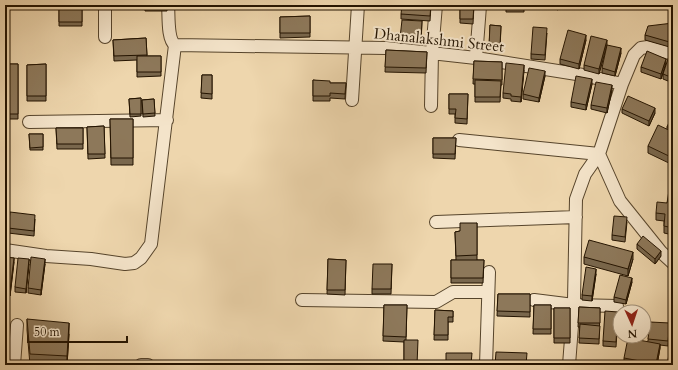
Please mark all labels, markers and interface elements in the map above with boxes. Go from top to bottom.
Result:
street label: Dhanalakshmi Street [373,23,505,57]
north arrow [612,304,652,344]
scale bar [28,318,127,344]
text: 50 m [34,324,61,340]
text: N [627,326,638,341]

